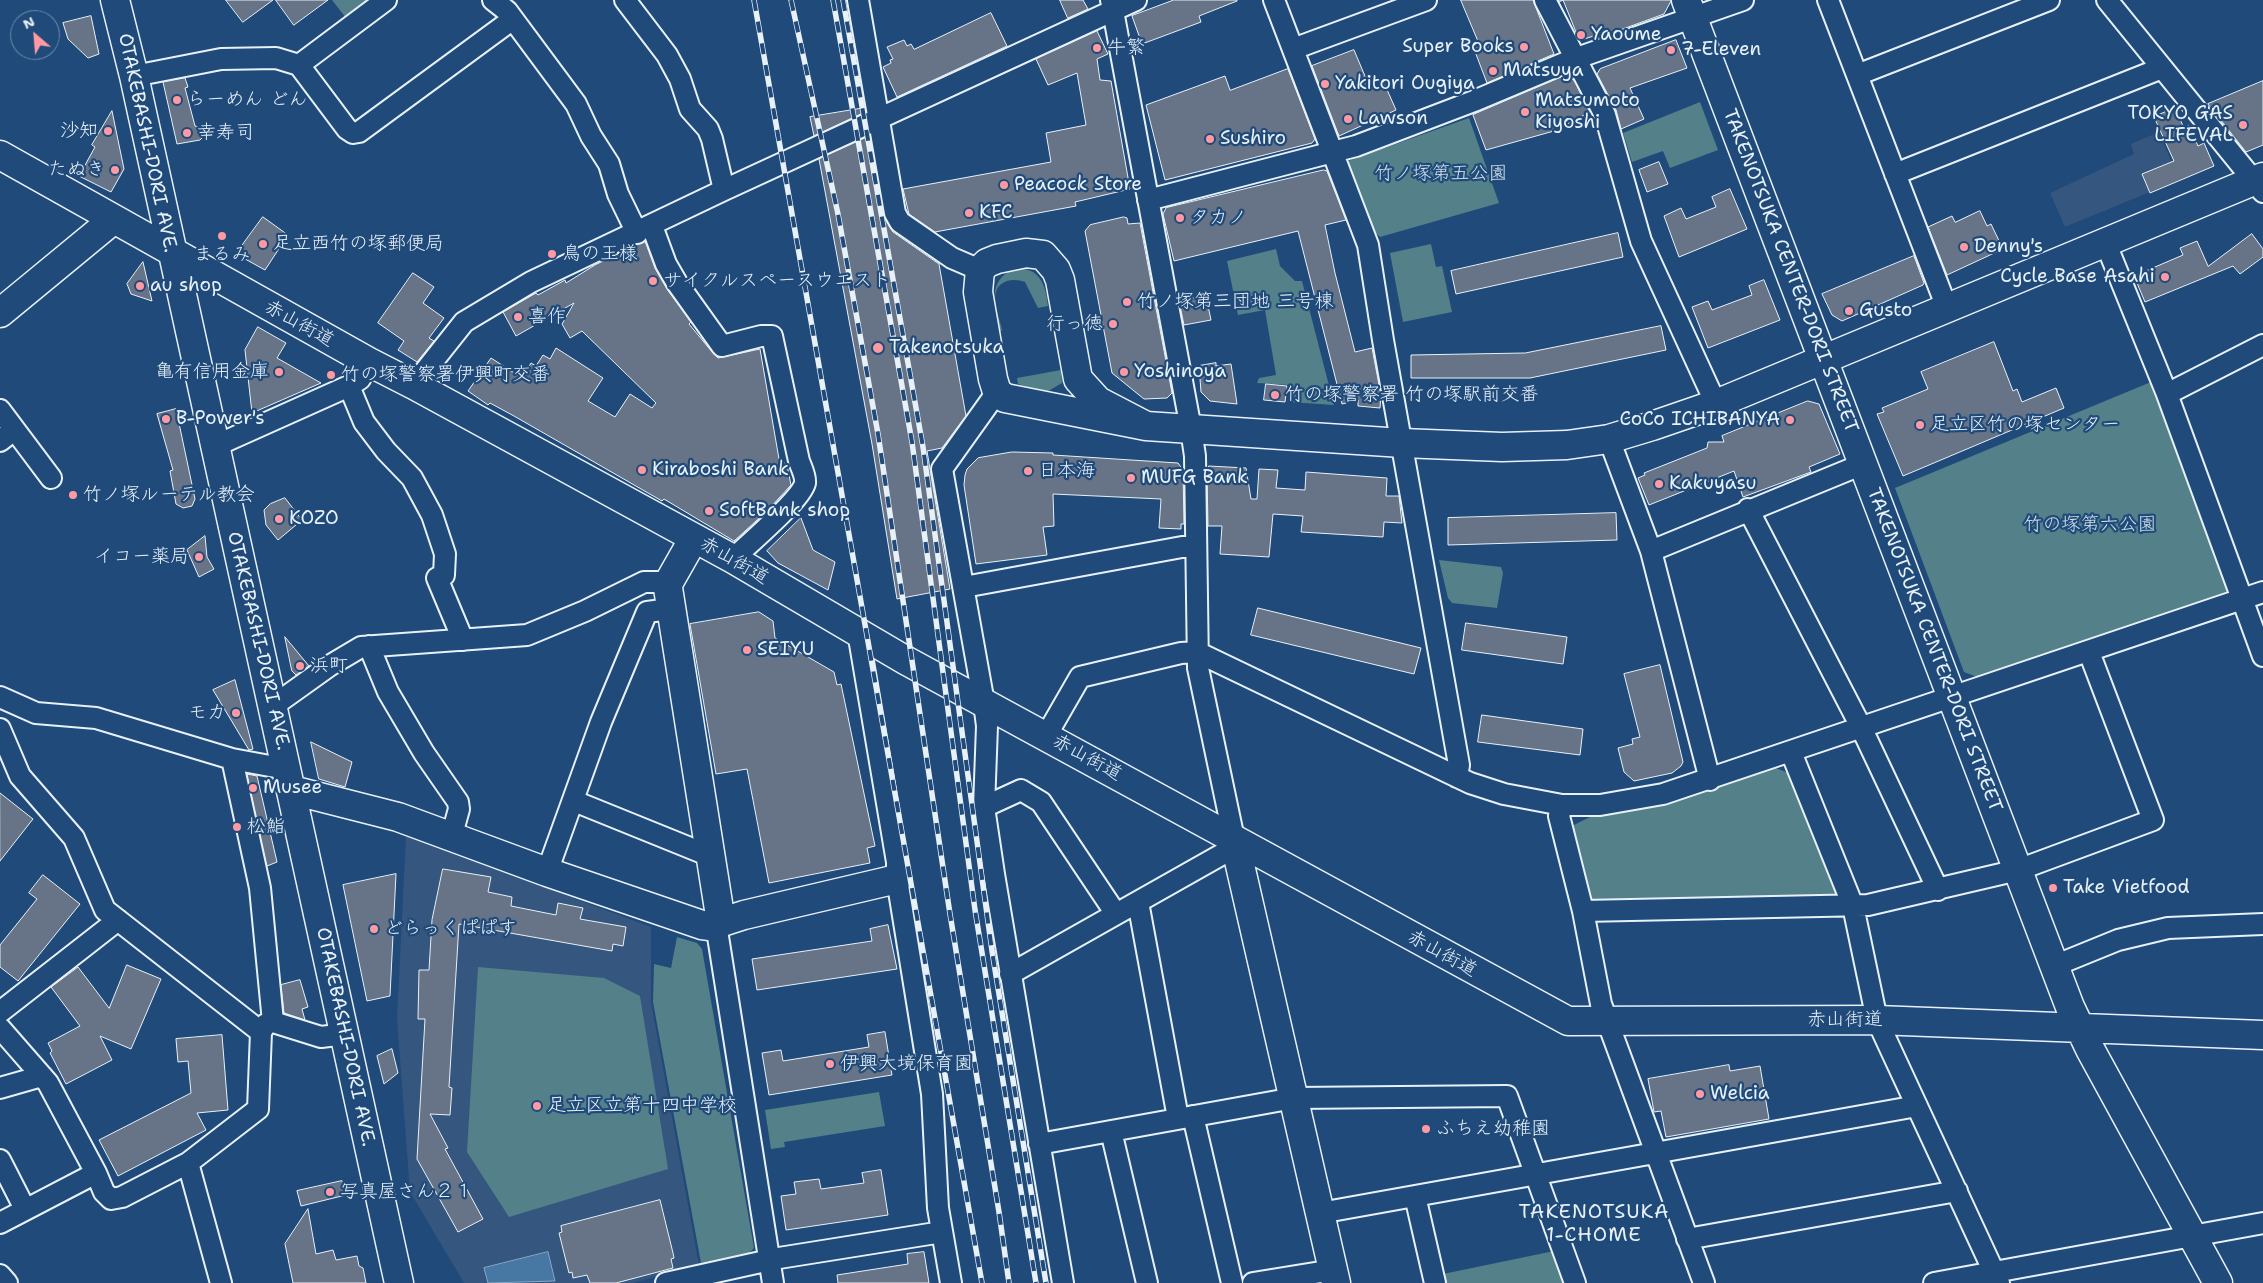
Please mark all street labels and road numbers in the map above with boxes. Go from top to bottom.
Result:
street label: OTAKEBASHI-DORI AVE. [113,31,181,255]
street label: TAKENOTSUKA CENTER-DORI STREET [1718,106,1862,436]
street label: 赤山街道 [260,296,338,352]
street label: TAKENOTSUKA CENTER-DORI STREET [1862,485,2006,815]
street label: OTAKEBASHI-DORI AVE. [222,530,294,752]
street label: 赤山街道 [695,532,773,590]
street label: 赤山街道 [1048,730,1126,786]
street label: OTAKEBASHI-DORI AVE. [311,925,379,1149]
street label: 赤山街道 [1403,926,1481,982]
street label: 赤山街道 [1807,1009,1883,1031]

